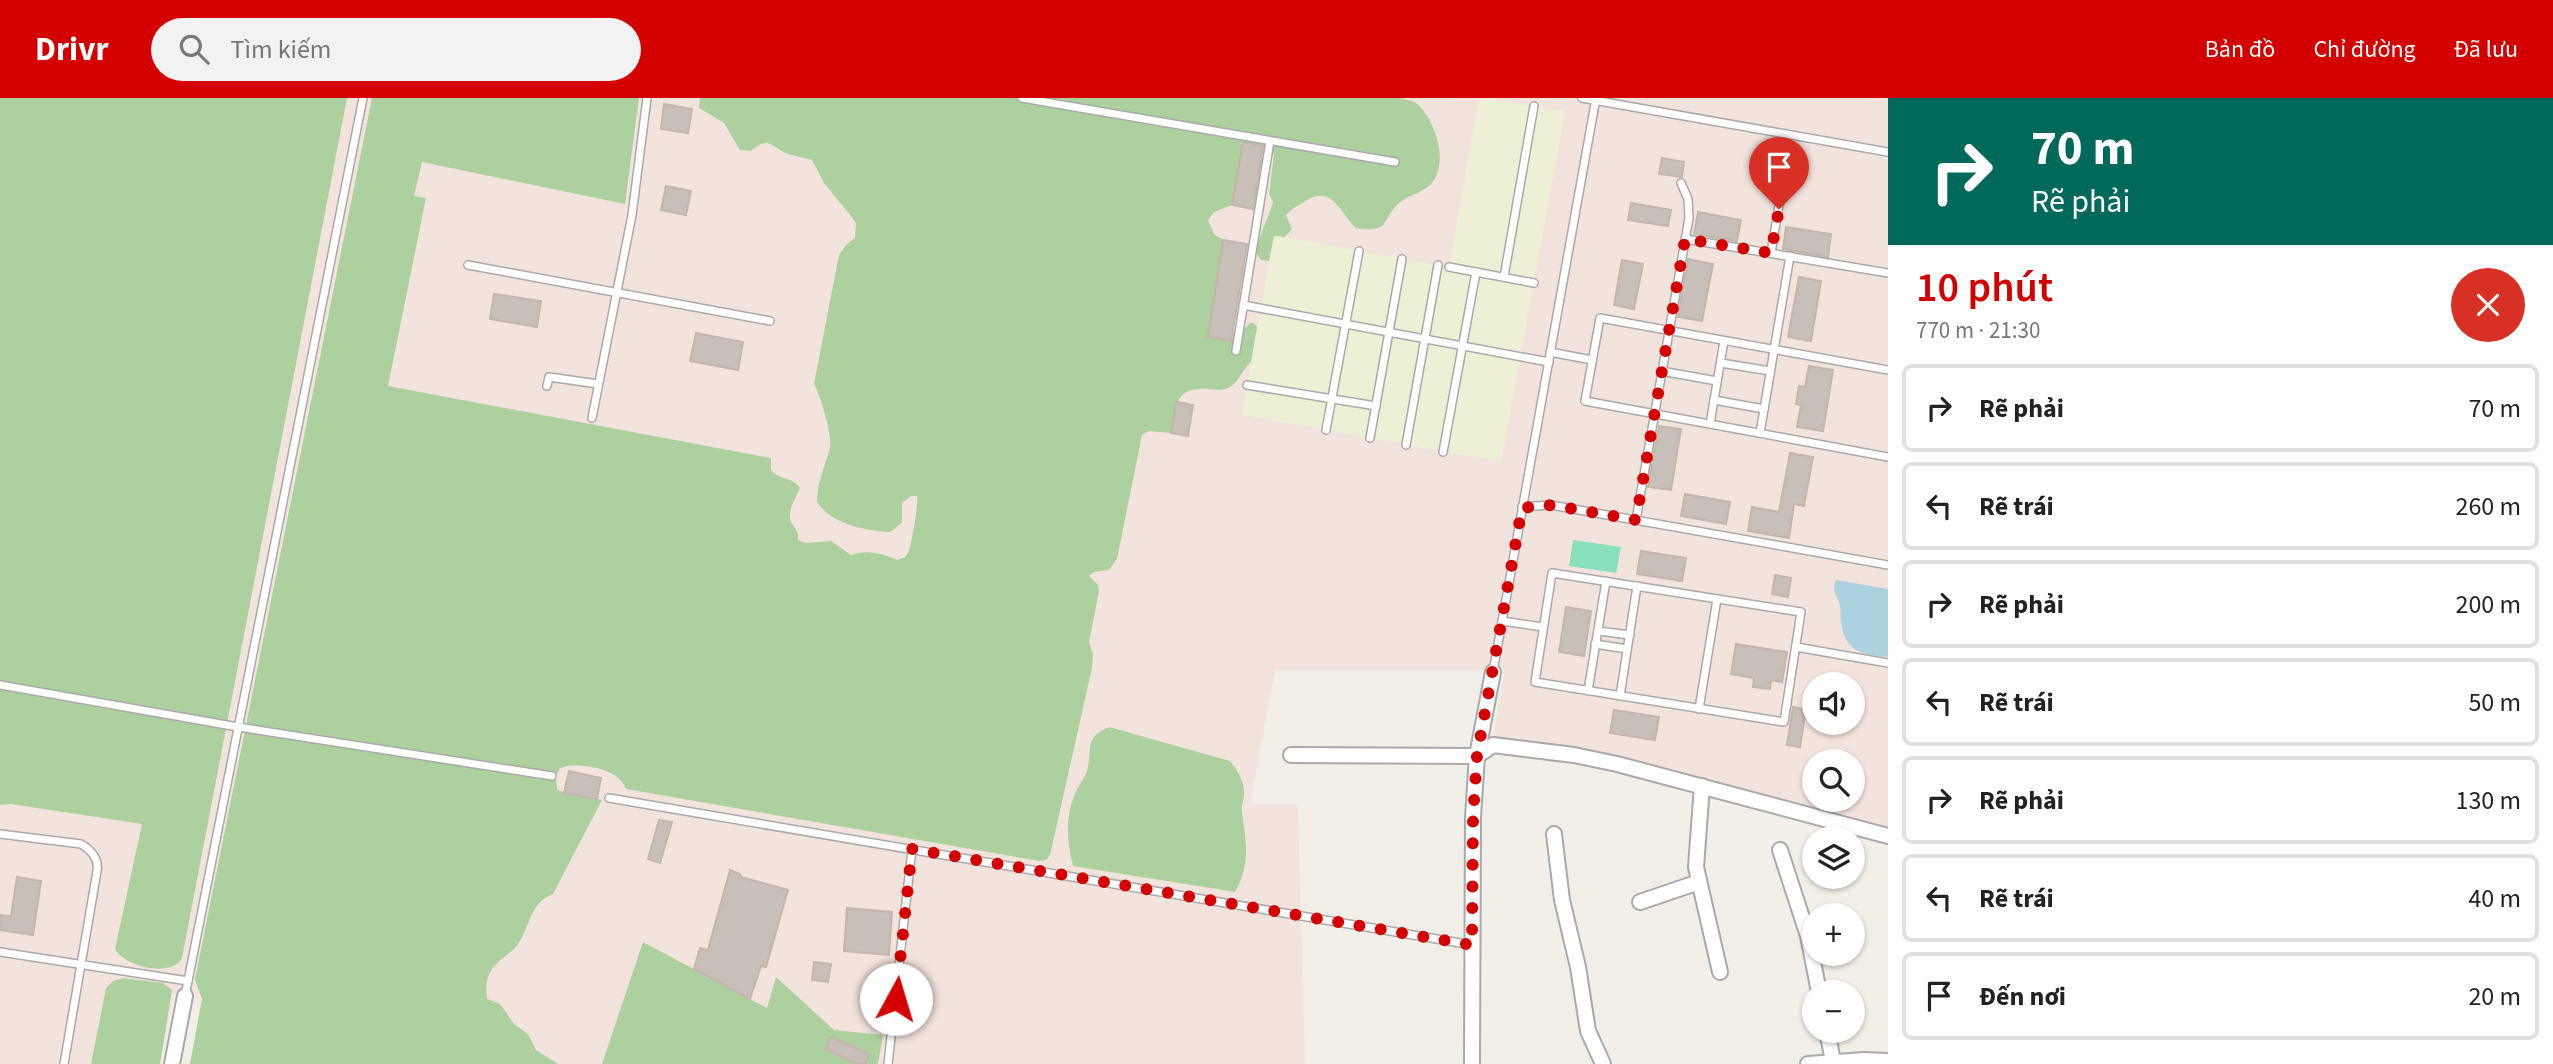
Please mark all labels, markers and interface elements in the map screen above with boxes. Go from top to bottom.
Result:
search box [151,18,641,81]
text: Drivr [35,26,109,73]
icon: search [175,30,213,68]
text: Tìm kiếm [231,31,331,68]
text: Bản đồ [2205,32,2275,67]
text: Chỉ đường [2313,32,2416,67]
text: Đã lưu [2454,32,2518,67]
text: 70 m [2031,114,2135,184]
icon: right [1916,126,2007,217]
pin [1749,137,1809,209]
icon: arrive [1760,148,1798,186]
text: Rẽ phải [2031,179,2130,225]
text: 10 phút [1916,258,2053,318]
button: close [2451,268,2525,342]
text: 770 m · 21:30 [1916,314,2040,347]
icon: right [1920,389,1958,427]
text: Rẽ phải [1979,390,2064,427]
text: 70 m [2468,390,2521,427]
icon: left [1920,487,1958,525]
text: Rẽ trái [1979,488,2054,525]
text: 260 m [2455,488,2521,525]
icon: right [1920,585,1958,623]
text: Rẽ phải [1979,586,2064,623]
text: 200 m [2455,586,2521,623]
map controls [1802,672,1865,1043]
button: sound [1802,672,1865,735]
icon: left [1920,683,1958,721]
text: Rẽ trái [1979,684,2054,721]
text: 50 m [2468,684,2521,721]
button: search [1802,749,1865,812]
icon: right [1920,781,1958,819]
text: Rẽ phải [1979,782,2064,819]
text: 130 m [2455,782,2521,819]
button: layers [1802,826,1865,889]
icon: left [1920,879,1958,917]
text: Rẽ trái [1979,880,2054,917]
text: 40 m [2468,880,2521,917]
button: + [1802,903,1865,966]
position arrow [859,962,933,1036]
icon: arrive [1920,977,1958,1015]
text: Đến nơi [1979,978,2066,1015]
text: 20 m [2468,978,2521,1015]
button: − [1802,980,1865,1043]

